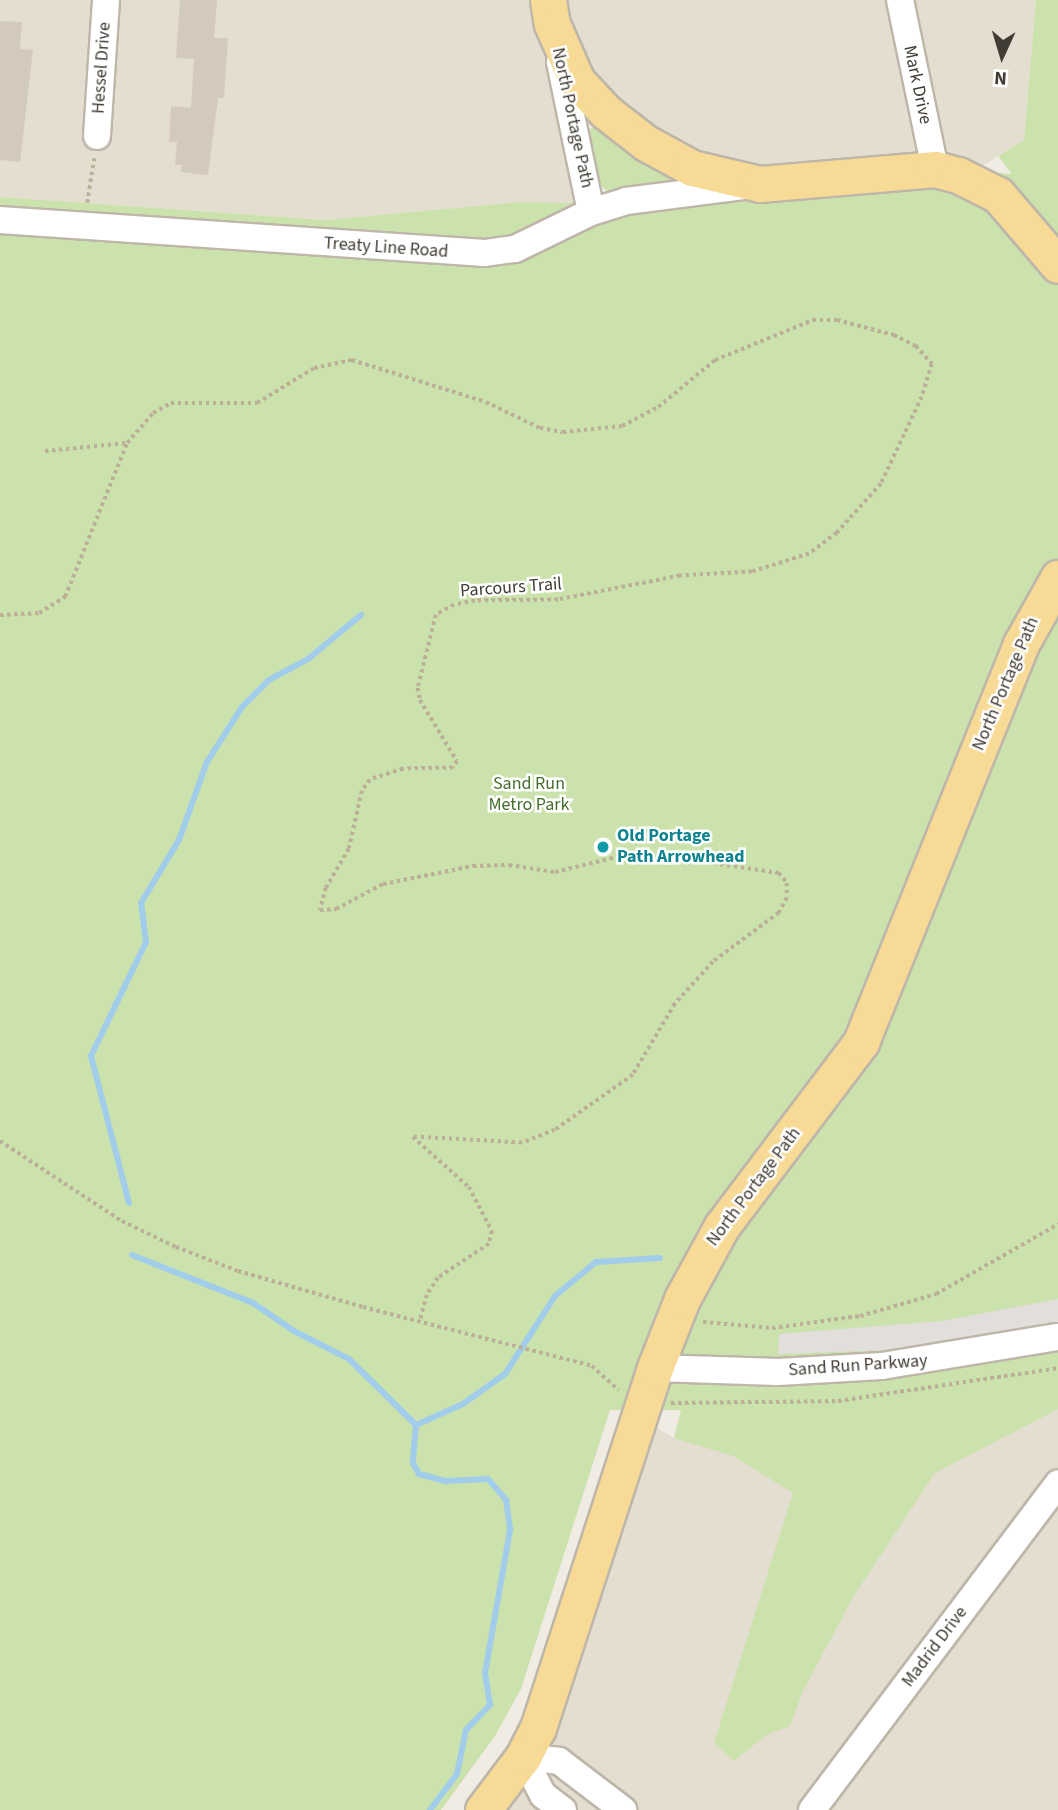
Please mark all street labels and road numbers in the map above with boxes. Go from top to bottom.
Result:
street label: Hessel Drive [88,21,116,115]
street label: Mark Drive [898,44,936,126]
street label: North Portage Path [547,46,597,190]
street label: Treaty Line Road [323,233,449,263]
street label: Parcours Trail [459,574,563,602]
street label: North Portage Path [968,614,1044,754]
street label: North Portage Path [702,1123,806,1251]
street label: Sand Run Parkway [788,1350,928,1382]
street label: Madrid Drive [898,1602,972,1692]

